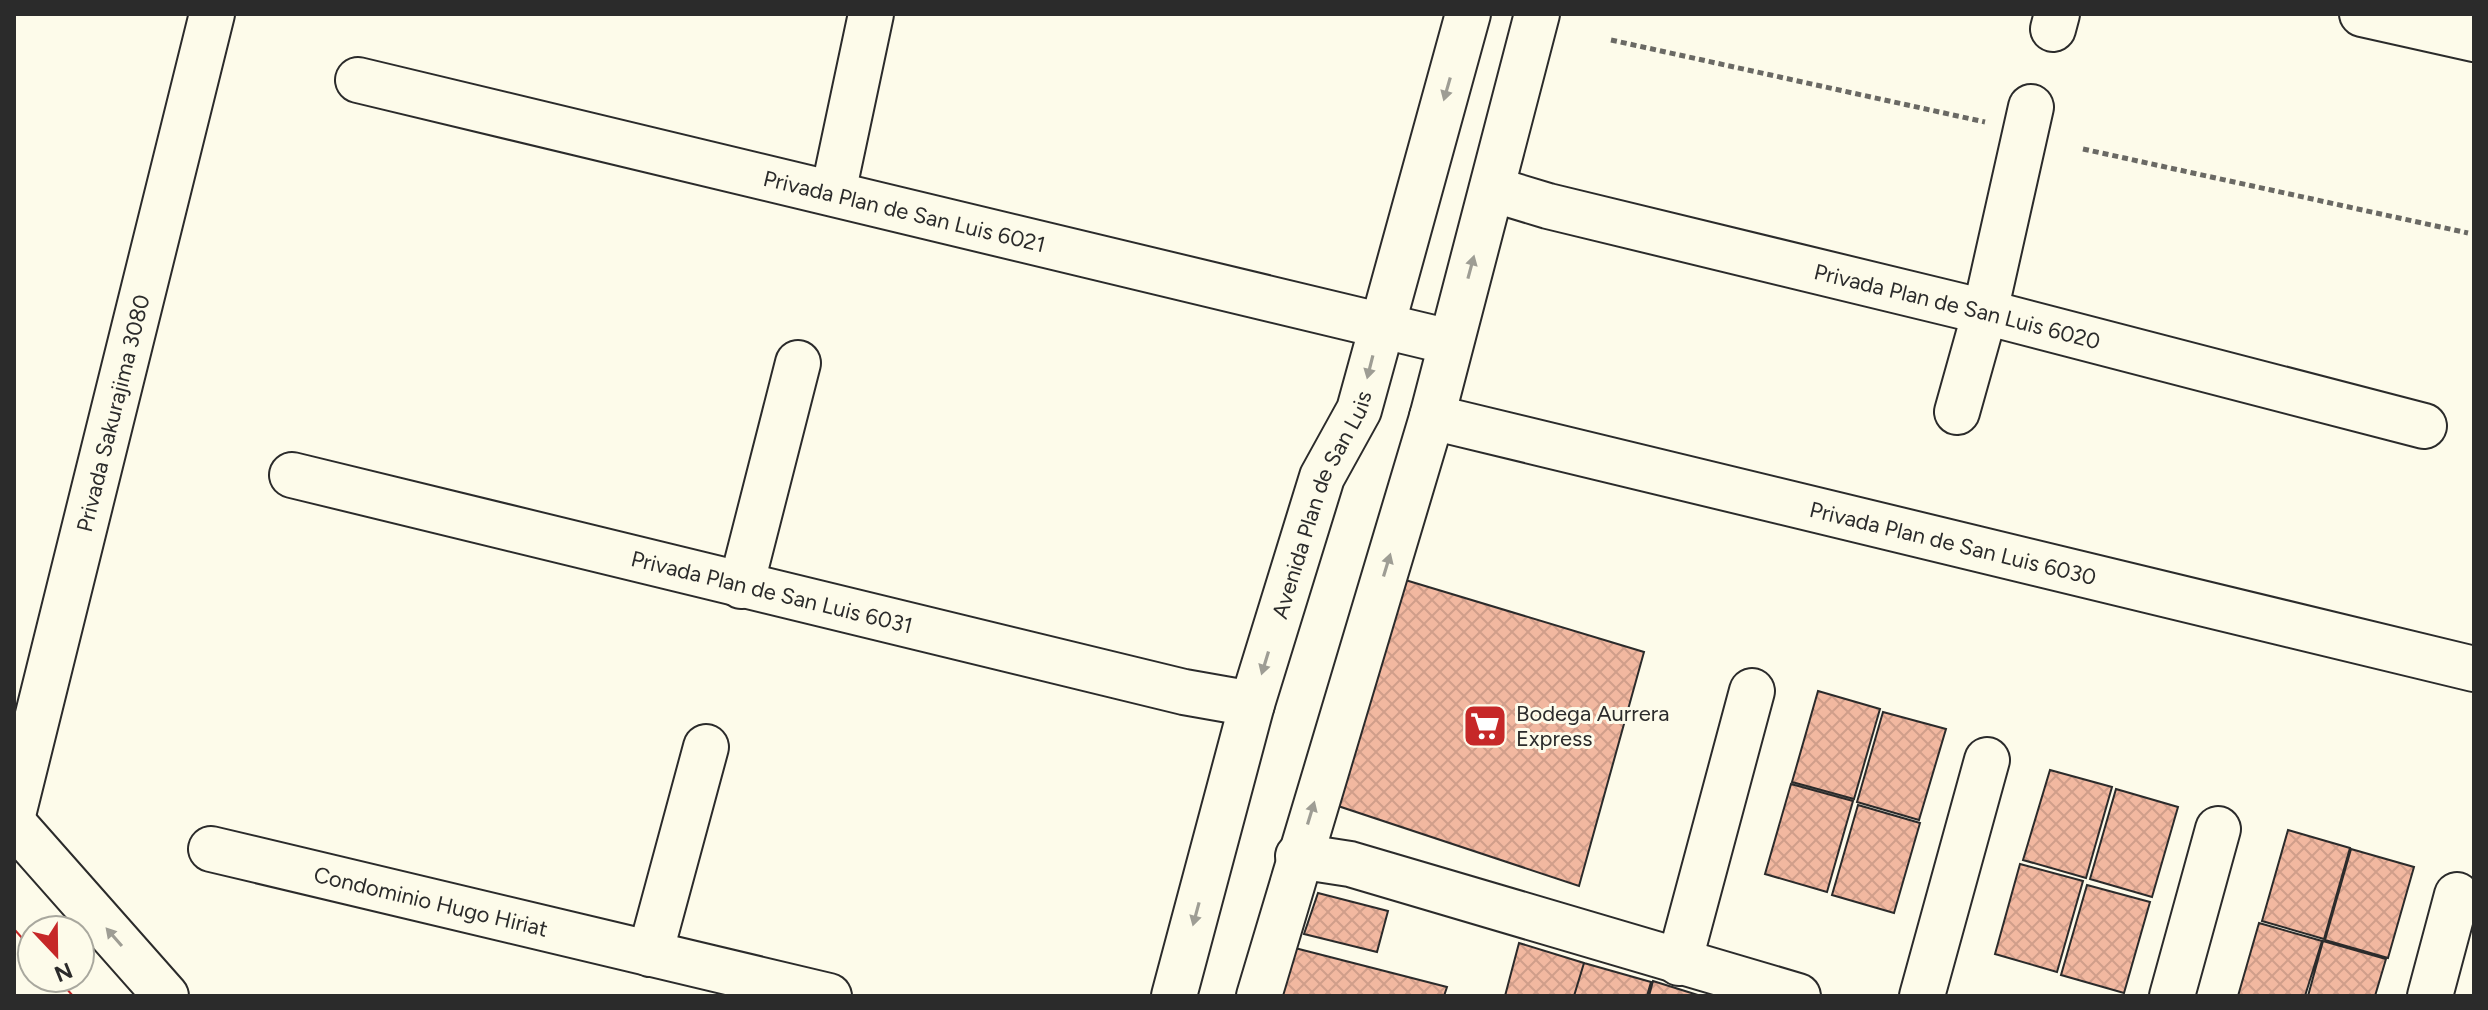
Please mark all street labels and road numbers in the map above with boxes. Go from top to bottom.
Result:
street label: Privada Plan de San Luis 6021 [761,165,1048,258]
street label: Privada Plan de San Luis 6020 [1811,258,2103,355]
street label: Privada Sakurajima 3080 [71,292,156,535]
street label: Avenida Plan de San Luis [1266,388,1378,622]
street label: Privada Plan de San Luis 6030 [1807,496,2099,591]
street label: Privada Plan de San Luis 6031 [628,545,915,640]
street label: Condominio Hugo Hiriat [311,861,550,943]

